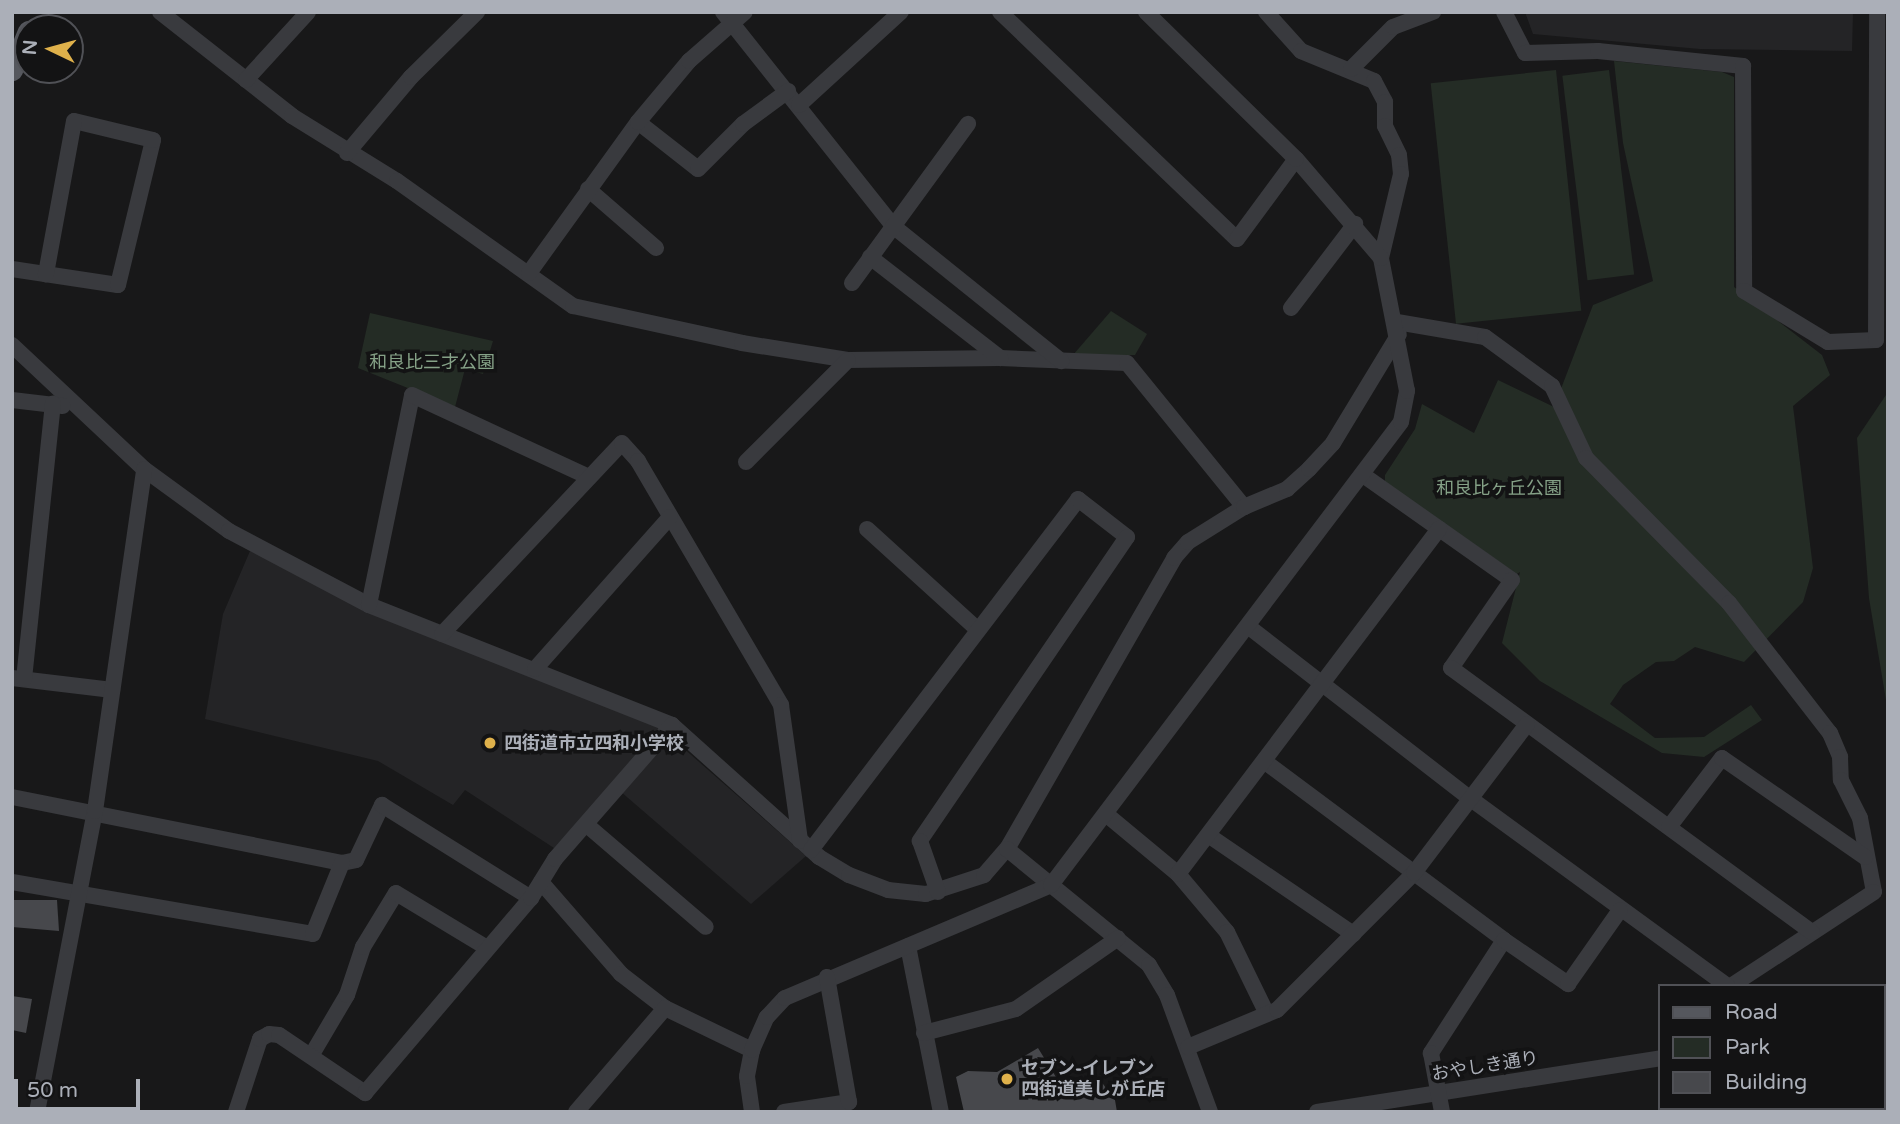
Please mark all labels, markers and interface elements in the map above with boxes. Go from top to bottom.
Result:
north arrow [14,14,84,84]
text: N [18,39,42,56]
park label: 和良比三才公園 [369,351,495,373]
park label: 和良比ヶ丘公園 [1436,477,1562,499]
place label: 四街道市立四和小学校 [504,732,684,754]
marker: 四街道市立四和小学校 [482,735,498,751]
legend [1658,984,1886,1110]
text: Road [1725,1000,1778,1025]
text: Park [1725,1035,1770,1060]
street label: おやしき通り [1430,1047,1540,1085]
place label: セブン-イレブン 四街道美しが丘店 [1021,1058,1165,1100]
scale bar [18,1064,144,1108]
text: Building [1725,1070,1807,1095]
marker: セブン-イレブン 四街道美しが丘店 [999,1071,1015,1087]
text: 50 m [27,1078,78,1103]

